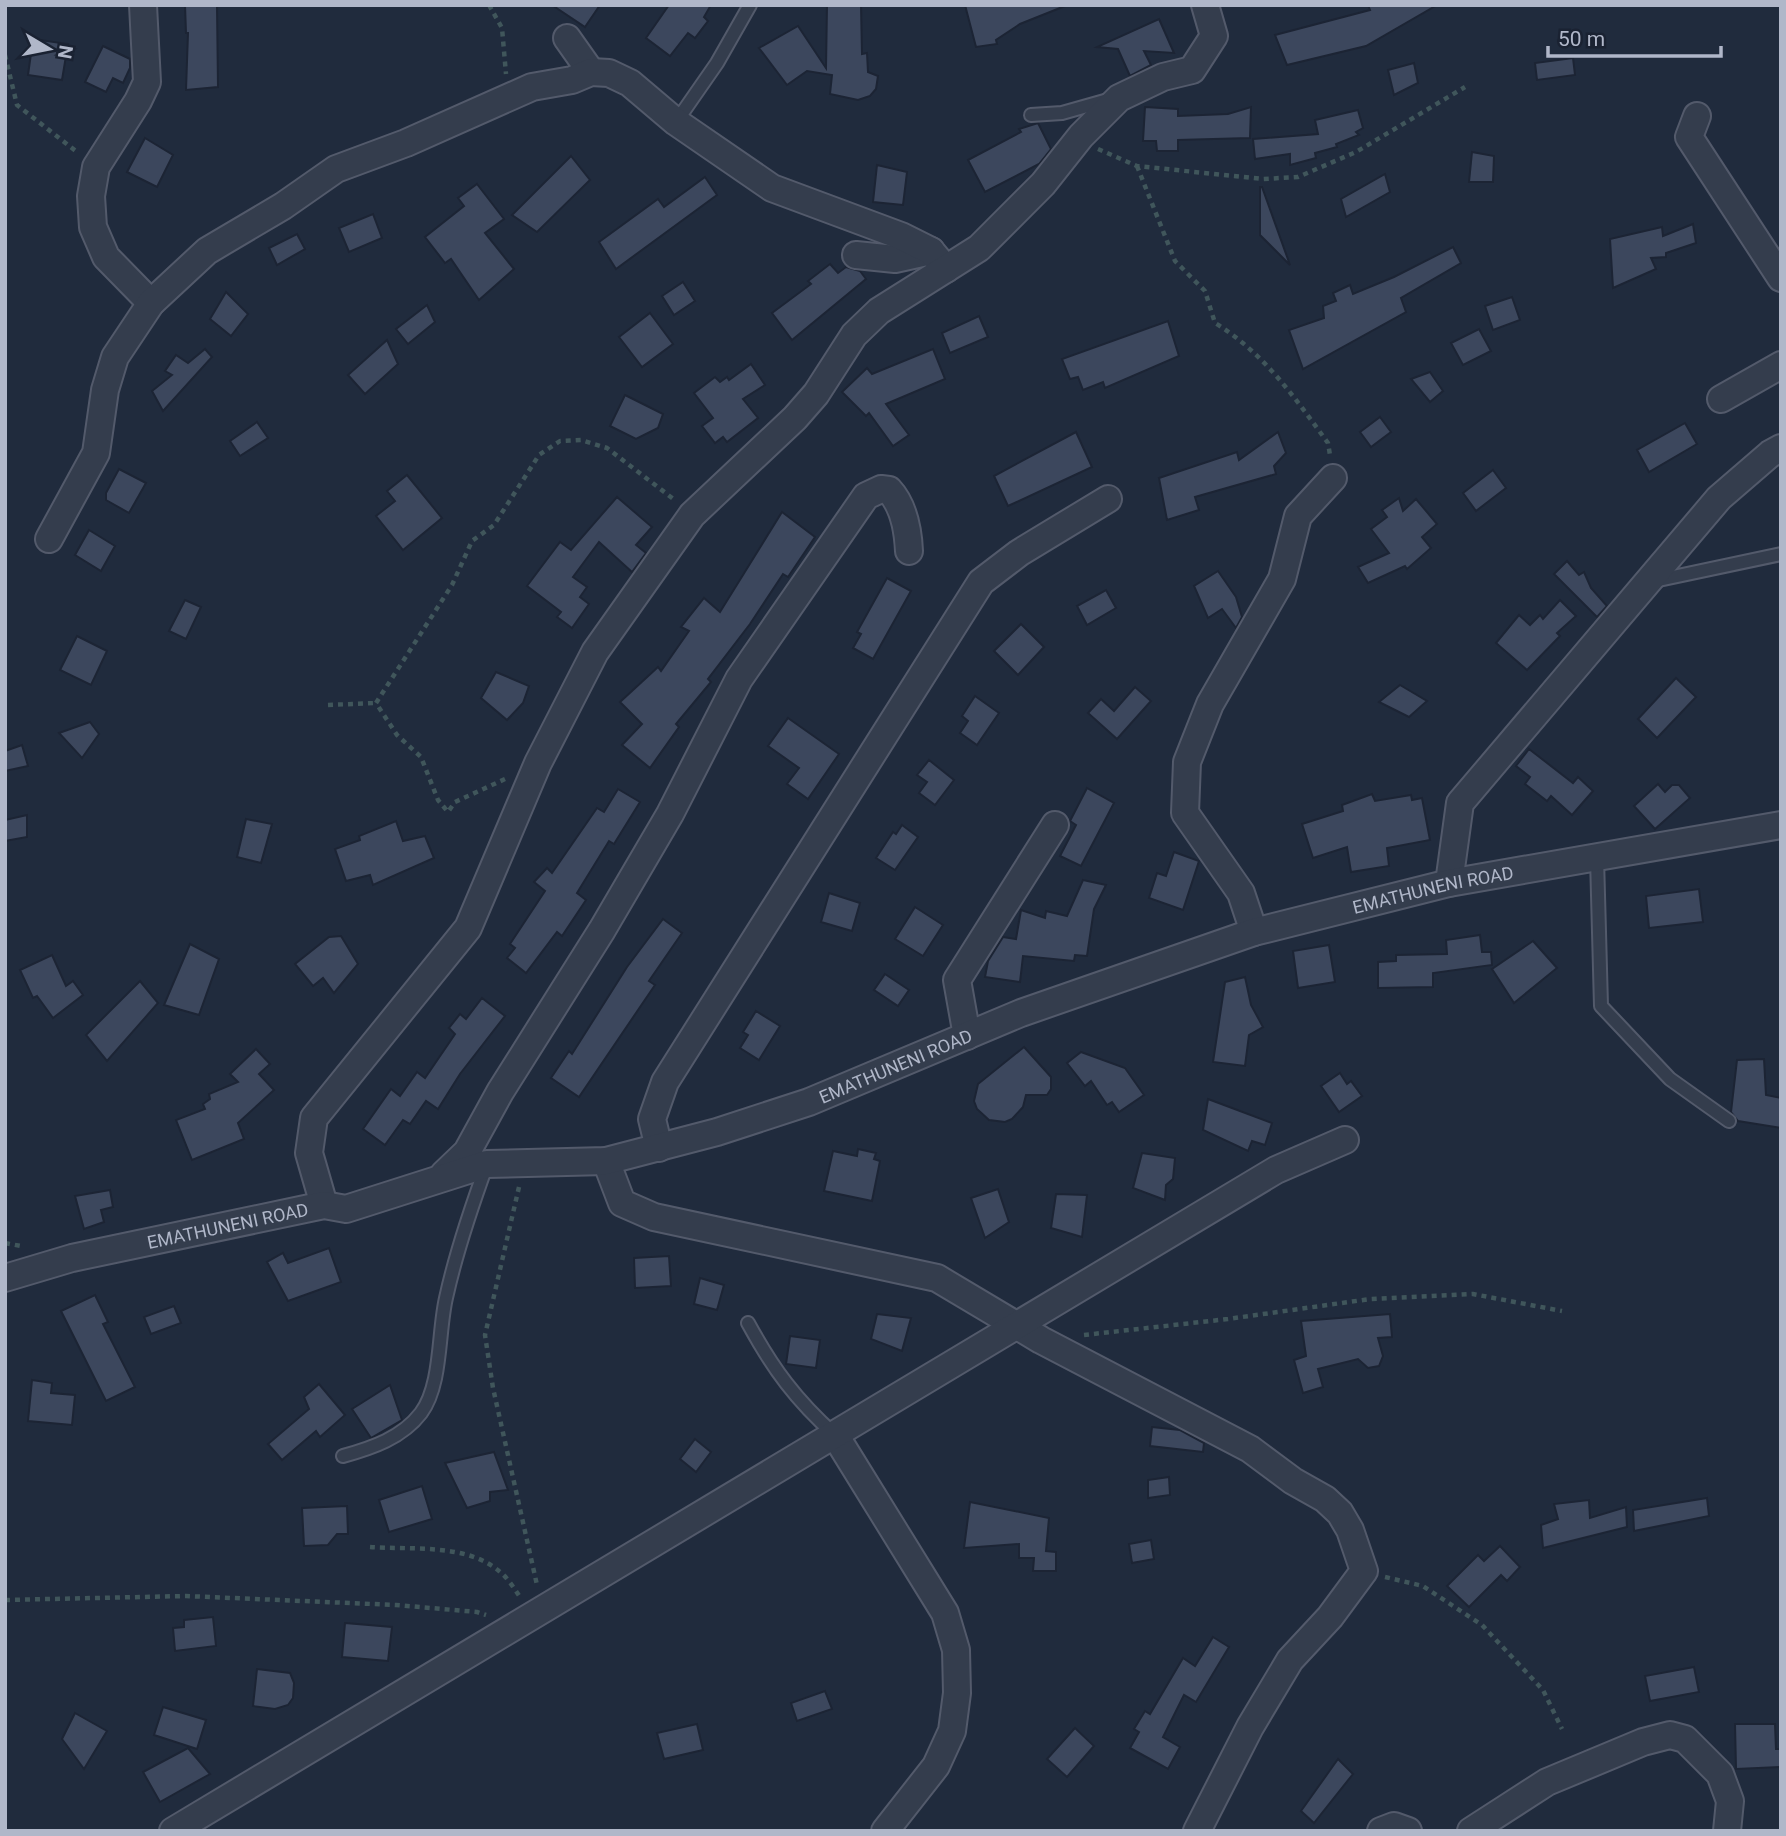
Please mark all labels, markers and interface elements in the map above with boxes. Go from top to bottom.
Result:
north arrow [14,14,84,84]
scale bar [1548,14,1721,58]
text: 50 m [1558,27,1605,51]
text: N [53,43,78,60]
street label: EMATHUNENI ROAD [1350,861,1515,917]
street label: EMATHUNENI ROAD [816,1024,975,1107]
street label: EMATHUNENI ROAD [145,1198,310,1252]

